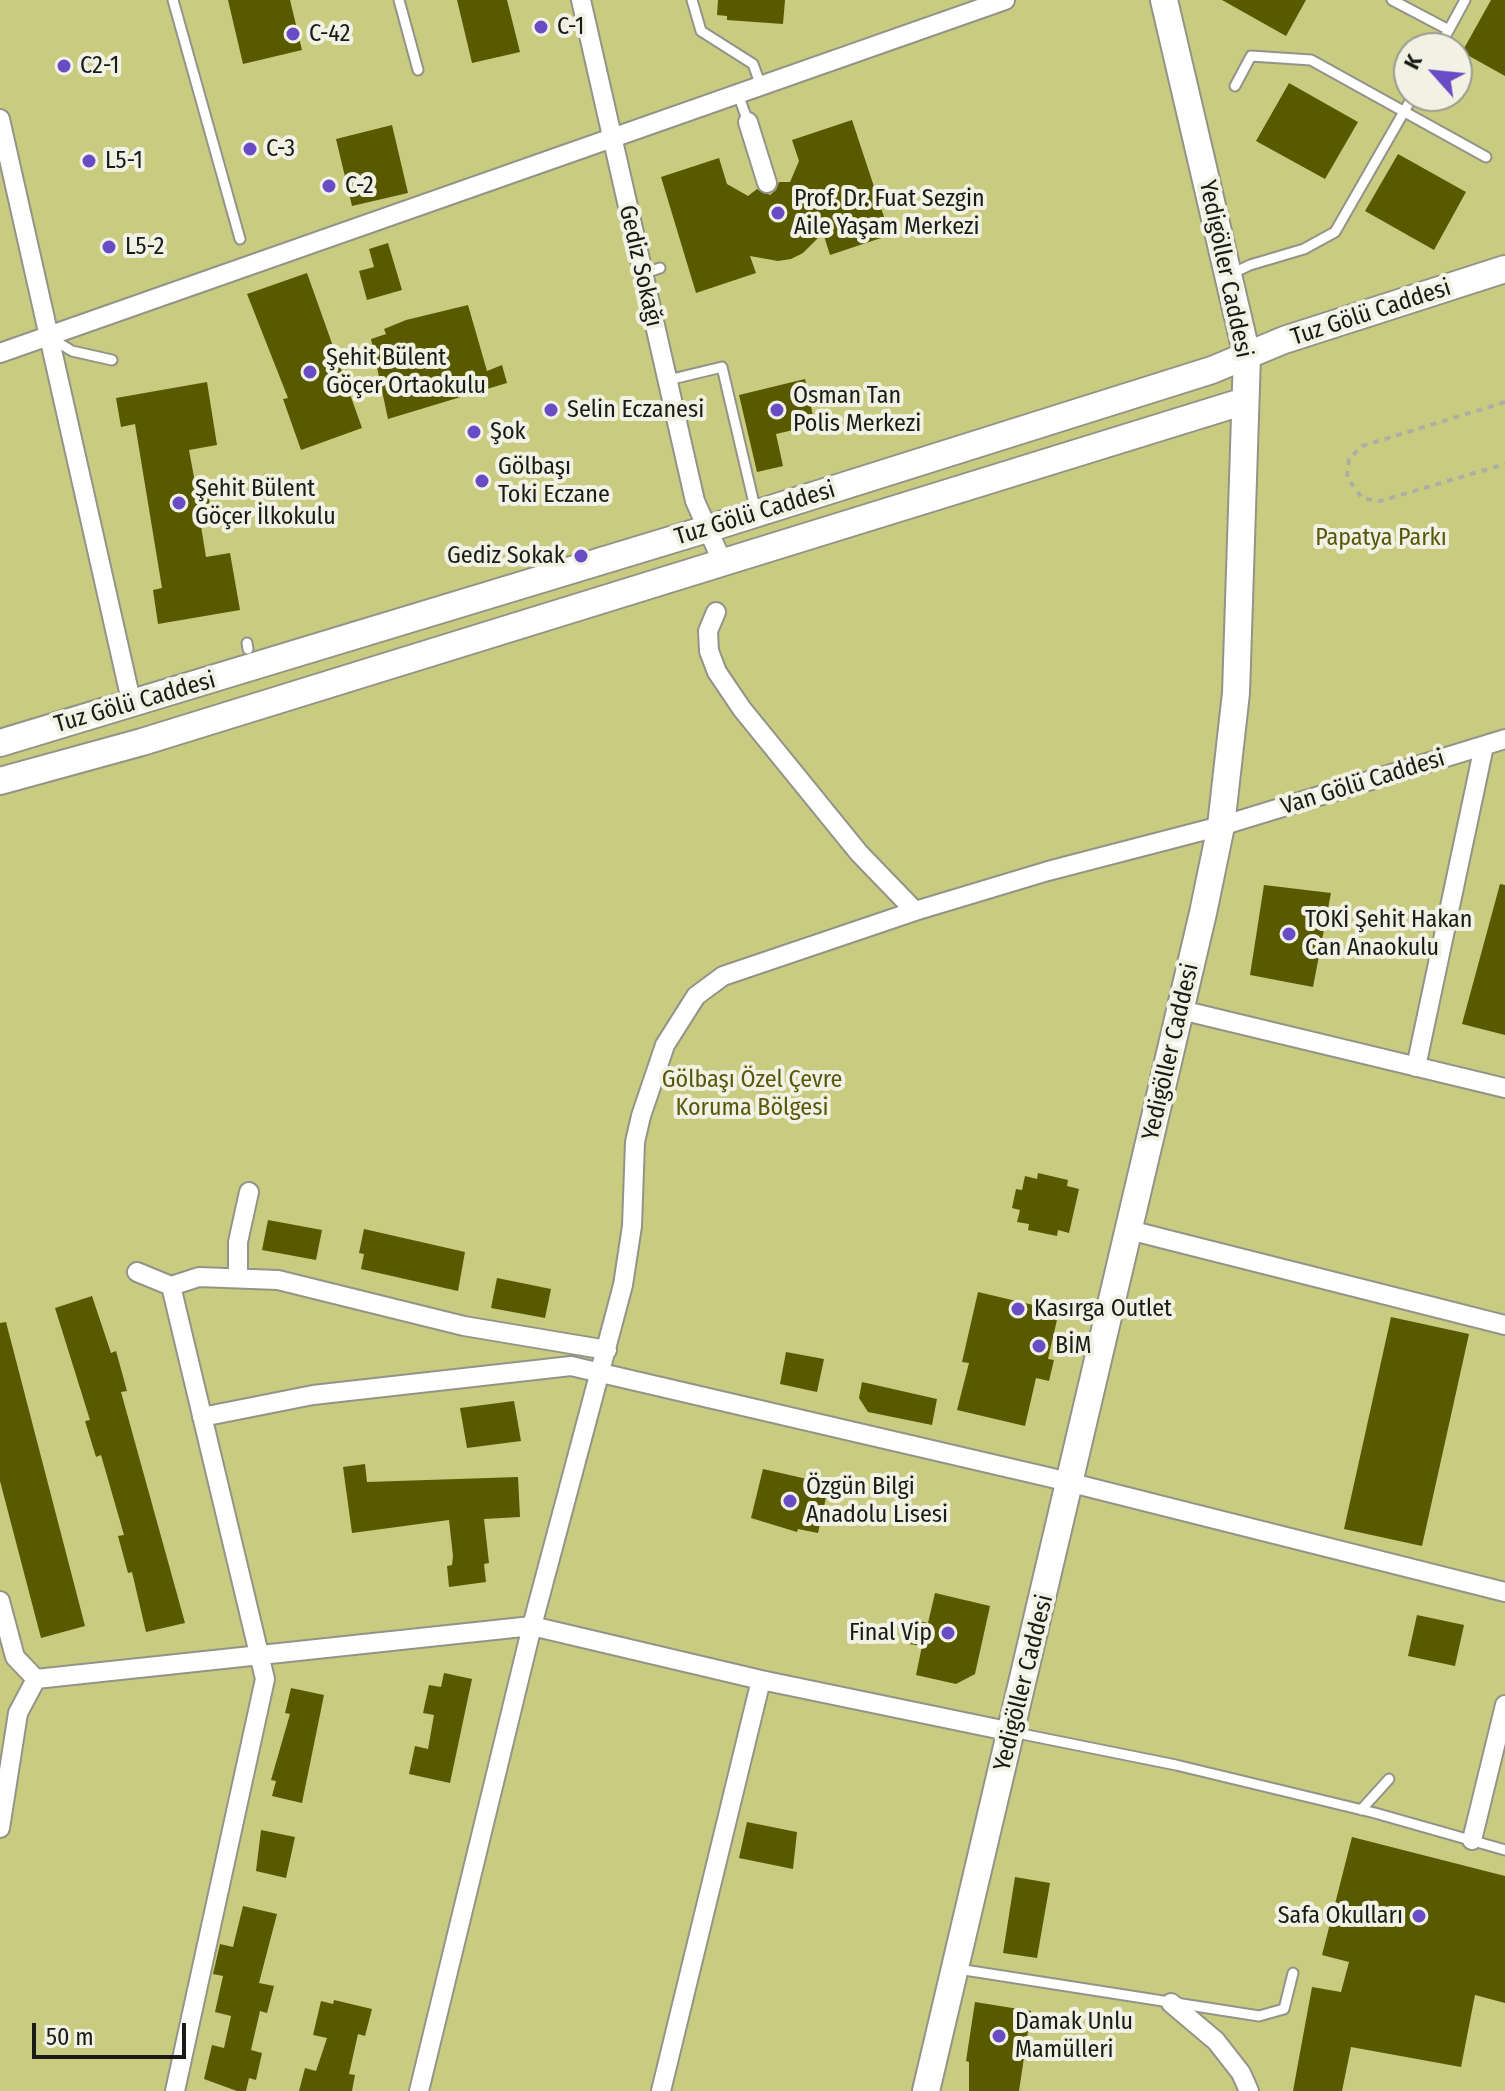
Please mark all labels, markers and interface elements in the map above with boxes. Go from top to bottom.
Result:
place label: C-1 [557,13,584,41]
marker: C-1 [532,18,550,36]
place label: C-42 [309,20,350,48]
marker: C-42 [284,25,302,43]
north arrow [1393,32,1473,112]
text: K [1398,50,1428,74]
place label: C2-1 [80,52,119,80]
marker: C2-1 [55,57,73,75]
place label: C-3 [266,135,295,163]
marker: C-3 [241,140,259,158]
place label: L5-1 [105,147,143,175]
marker: L5-1 [80,152,98,170]
place label: C-2 [345,172,374,200]
marker: C-2 [320,177,338,195]
street label: Yedigöller Caddesi [1192,178,1258,360]
place label: Prof. Dr. Fuat Sezgin Aile Yaşam Merkezi [794,185,985,241]
street label: Gediz Sokağı [612,202,668,330]
marker: Prof. Dr. Fuat Sezgin Aile Yaşam Merkezi [769,204,787,222]
place label: L5-2 [125,233,164,261]
marker: L5-2 [100,238,118,256]
street label: Tuz Gölü Caddesi [1287,274,1455,352]
place label: Şehit Bülent Göçer Ortaokulu [326,344,486,400]
marker: Şehit Bülent Göçer Ortaokulu [301,363,319,381]
place label: Osman Tan Polis Merkezi [793,382,921,438]
place label: Selin Eczanesi [567,396,704,424]
marker: Selin Eczanesi [542,401,560,419]
marker: Osman Tan Polis Merkezi [768,401,786,419]
place label: Şok [490,418,526,446]
marker: Şok [465,423,483,441]
place label: Gölbaşı Toki Eczane [498,453,610,509]
marker: Gölbaşı Toki Eczane [473,472,491,490]
place label: Şehit Bülent Göçer İlkokulu [195,475,336,531]
street label: Tuz Gölü Caddesi [671,476,839,552]
marker: Şehit Bülent Göçer İlkokulu [170,494,188,512]
park label: Papatya Parkı [1315,524,1447,552]
place label: Gediz Sokak [447,542,565,570]
marker: Gediz Sokak [572,547,590,565]
street label: Tuz Gölü Caddesi [51,666,219,740]
street label: Van Gölü Caddesi [1278,744,1448,822]
place label: TOKİ Şehit Hakan Can Anaokulu [1305,906,1472,962]
marker: TOKİ Şehit Hakan Can Anaokulu [1280,925,1298,943]
street label: Yedigöller Caddesi [1137,961,1205,1143]
park label: Gölbaşı Özel Çevre Koruma Bölgesi [662,1066,842,1122]
place label: Kasırga Outlet [1034,1295,1172,1323]
marker: Kasırga Outlet [1009,1300,1027,1318]
place label: BİM [1055,1332,1091,1360]
marker: BİM [1030,1337,1048,1355]
place label: Özgün Bilgi Anadolu Lisesi [806,1473,948,1529]
marker: Özgün Bilgi Anadolu Lisesi [781,1492,799,1510]
street label: Yedigöller Caddesi [988,1592,1060,1774]
place label: Final Vip [849,1619,932,1647]
marker: Final Vip [939,1624,957,1642]
place label: Safa Okulları [1278,1902,1403,1930]
marker: Safa Okulları [1410,1907,1428,1925]
scale bar [36,2007,190,2057]
place label: Damak Unlu Mamülleri [1015,2008,1133,2064]
text: 50 m [46,2023,94,2051]
marker: Damak Unlu Mamülleri [990,2027,1008,2045]

